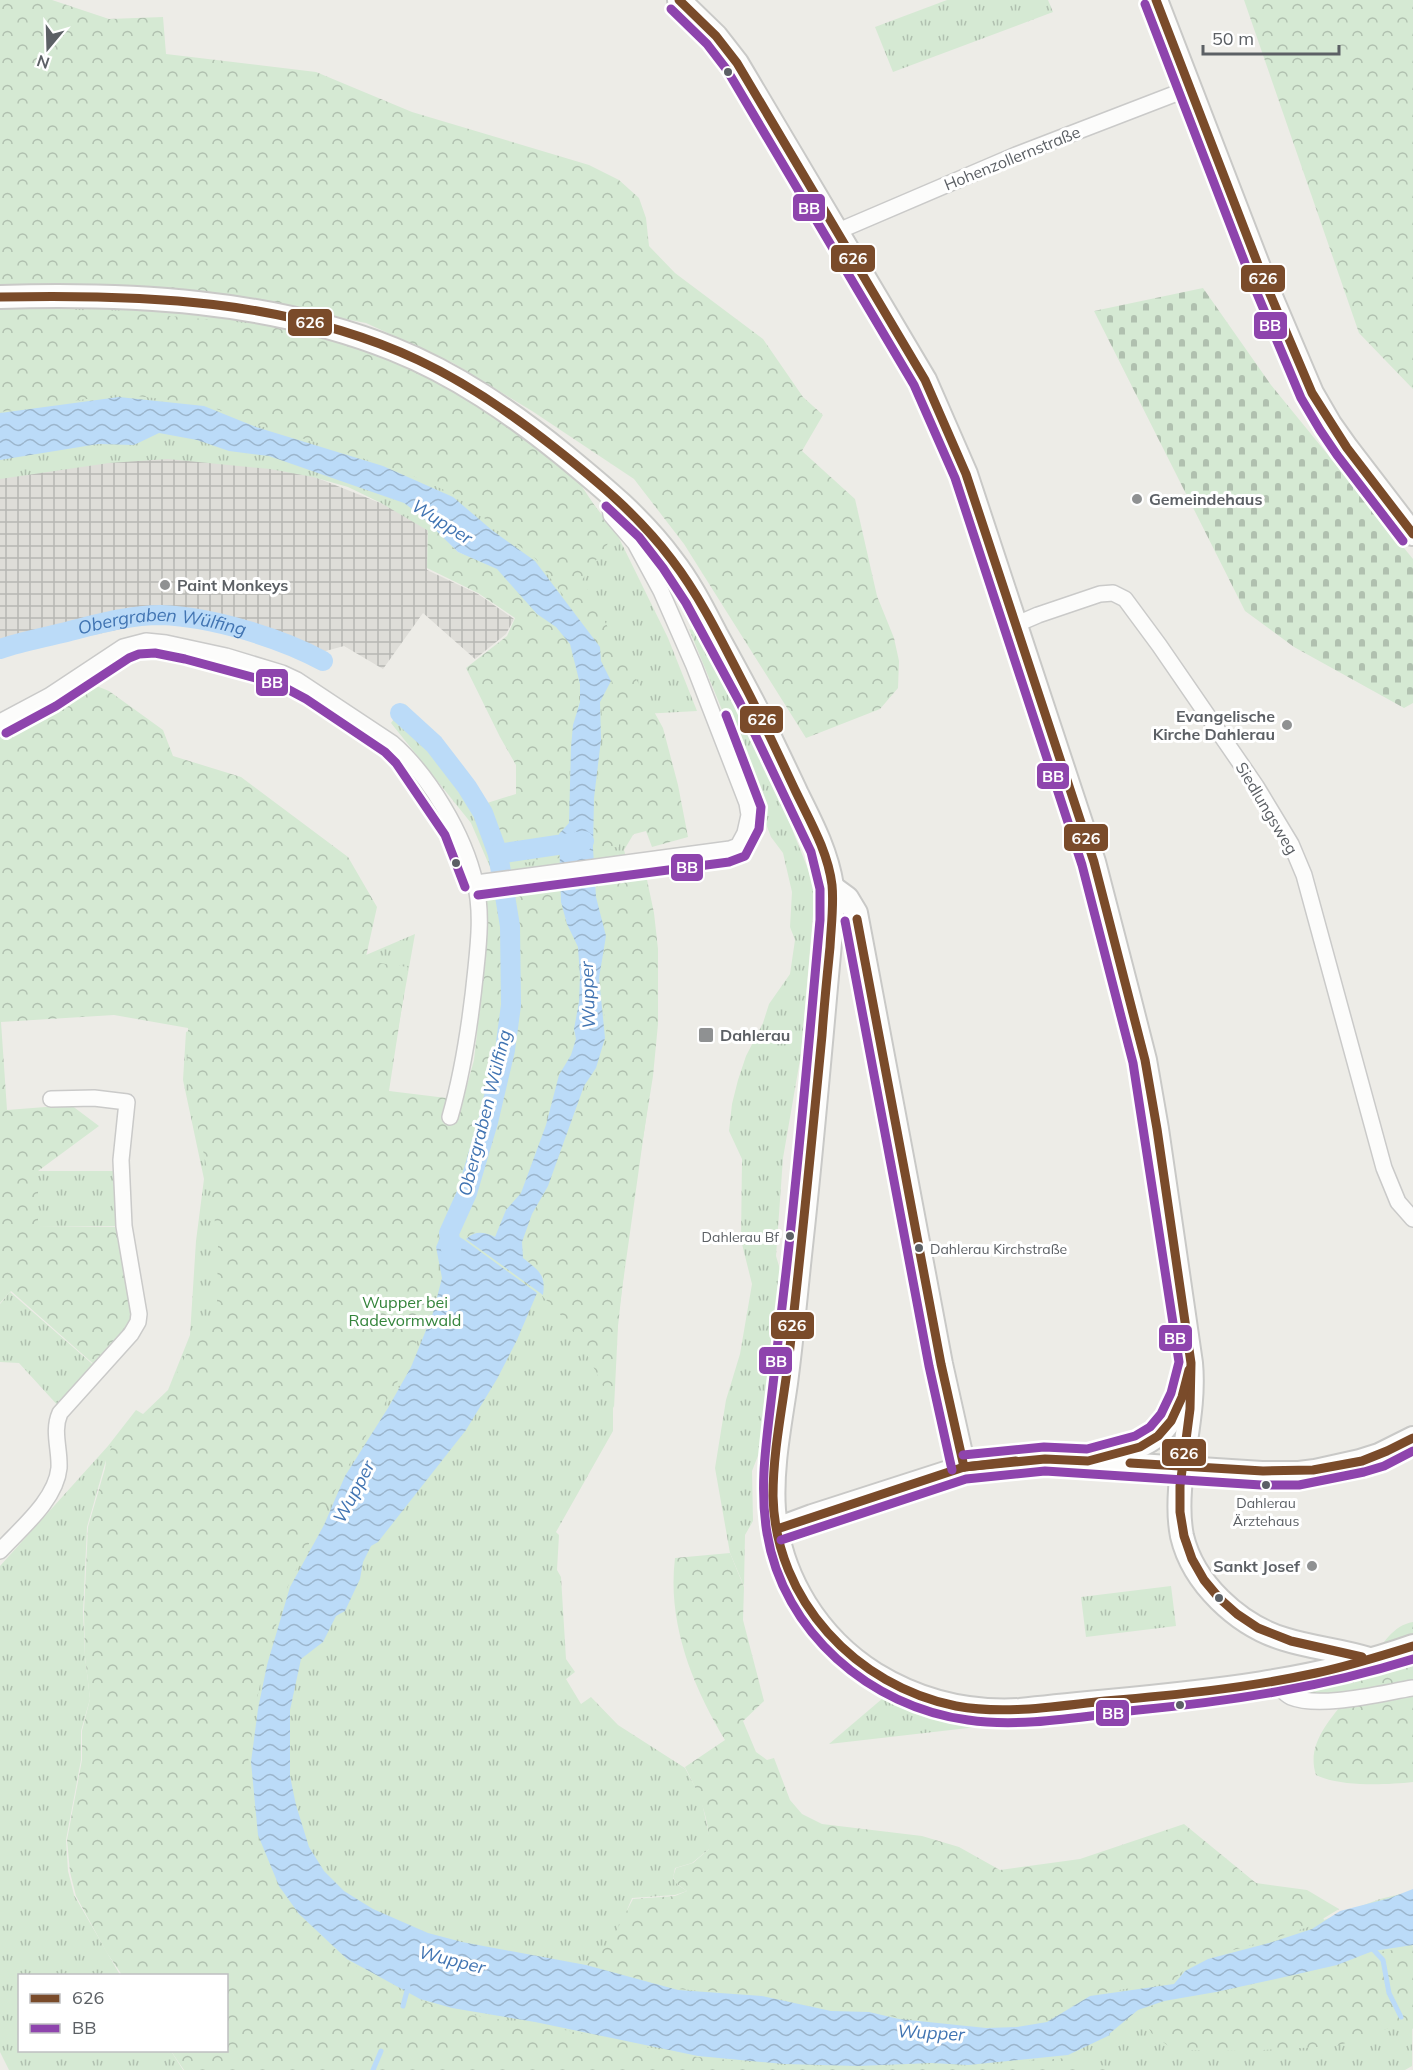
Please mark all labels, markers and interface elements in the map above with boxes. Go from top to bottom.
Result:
north arrow [18,18,78,78]
scale bar [1203,18,1340,56]
text: 50 m [1212,27,1254,50]
text: N [34,51,52,74]
unlabelled marker [722,66,734,78]
street label: Hohenzollernstraße [941,122,1083,194]
line badge: BB [792,193,826,222]
text: BB [798,198,820,218]
line badge: 626 [830,244,876,273]
text: 626 [839,248,868,268]
line badge: 626 [1240,264,1286,293]
text: 626 [1249,268,1278,288]
line badge: 626 [287,308,333,337]
line badge: BB [1253,311,1288,340]
text: 626 [296,312,325,332]
text: BB [1259,315,1281,335]
place label: Gemeindehaus [1149,489,1262,509]
marker: Gemeindehaus [1130,492,1144,506]
water label: Wupper [408,494,478,550]
place label: Paint Monkeys [177,575,288,595]
marker: Paint Monkeys [158,578,172,592]
water label: Obergraben Wülfing [75,603,249,641]
line badge: BB [255,668,289,697]
text: BB [261,672,283,692]
line badge: 626 [739,705,784,734]
place label: Evangelische Kirche Dahlerau [1153,706,1275,744]
text: 626 [748,709,777,729]
marker: Evangelische Kirche Dahlerau [1280,718,1294,732]
street label: Siedlungsweg [1232,758,1302,858]
line badge: BB [1036,762,1070,790]
text: BB [1042,766,1064,786]
line badge: 626 [1063,823,1109,852]
text: 626 [1072,828,1101,848]
line badge: BB [670,853,704,882]
unlabelled marker [450,857,462,869]
text: BB [676,857,698,877]
water label: Wupper [575,959,600,1029]
place label: Dahlerau [720,1025,790,1045]
marker: Dahlerau [697,1026,715,1044]
water label: Obergraben Wülfing [453,1027,516,1198]
place label: Dahlerau Bf [702,1228,779,1246]
marker: Dahlerau Bf [784,1230,796,1242]
place label: Dahlerau Kirchstraße [930,1240,1067,1258]
marker: Dahlerau Kirchstraße [913,1242,925,1254]
park label: Wupper bei Radevormwald [349,1292,461,1330]
line badge: 626 [770,1311,815,1340]
text: 626 [778,1315,807,1335]
line badge: BB [1158,1324,1193,1352]
text: BB [1164,1328,1186,1348]
line badge: BB [758,1346,793,1375]
text: BB [765,1351,787,1371]
line badge: 626 [1161,1438,1207,1467]
text: 626 [1170,1443,1199,1463]
water label: Wupper [328,1455,380,1527]
marker: Dahlerau Ärztehaus [1260,1479,1272,1491]
place label: Dahlerau Ärztehaus [1233,1494,1299,1530]
place label: Sankt Josef [1213,1556,1301,1576]
marker: Sankt Josef [1305,1559,1319,1573]
unlabelled marker [1213,1592,1225,1604]
line badge: BB [1095,1699,1130,1727]
unlabelled marker [1174,1699,1186,1711]
text: BB [1102,1703,1124,1723]
water label: Wupper [417,1940,489,1979]
legend [18,1974,228,2052]
text: 626 [72,1986,104,2009]
text: BB [72,2016,96,2039]
water label: Wupper [897,2019,967,2046]

